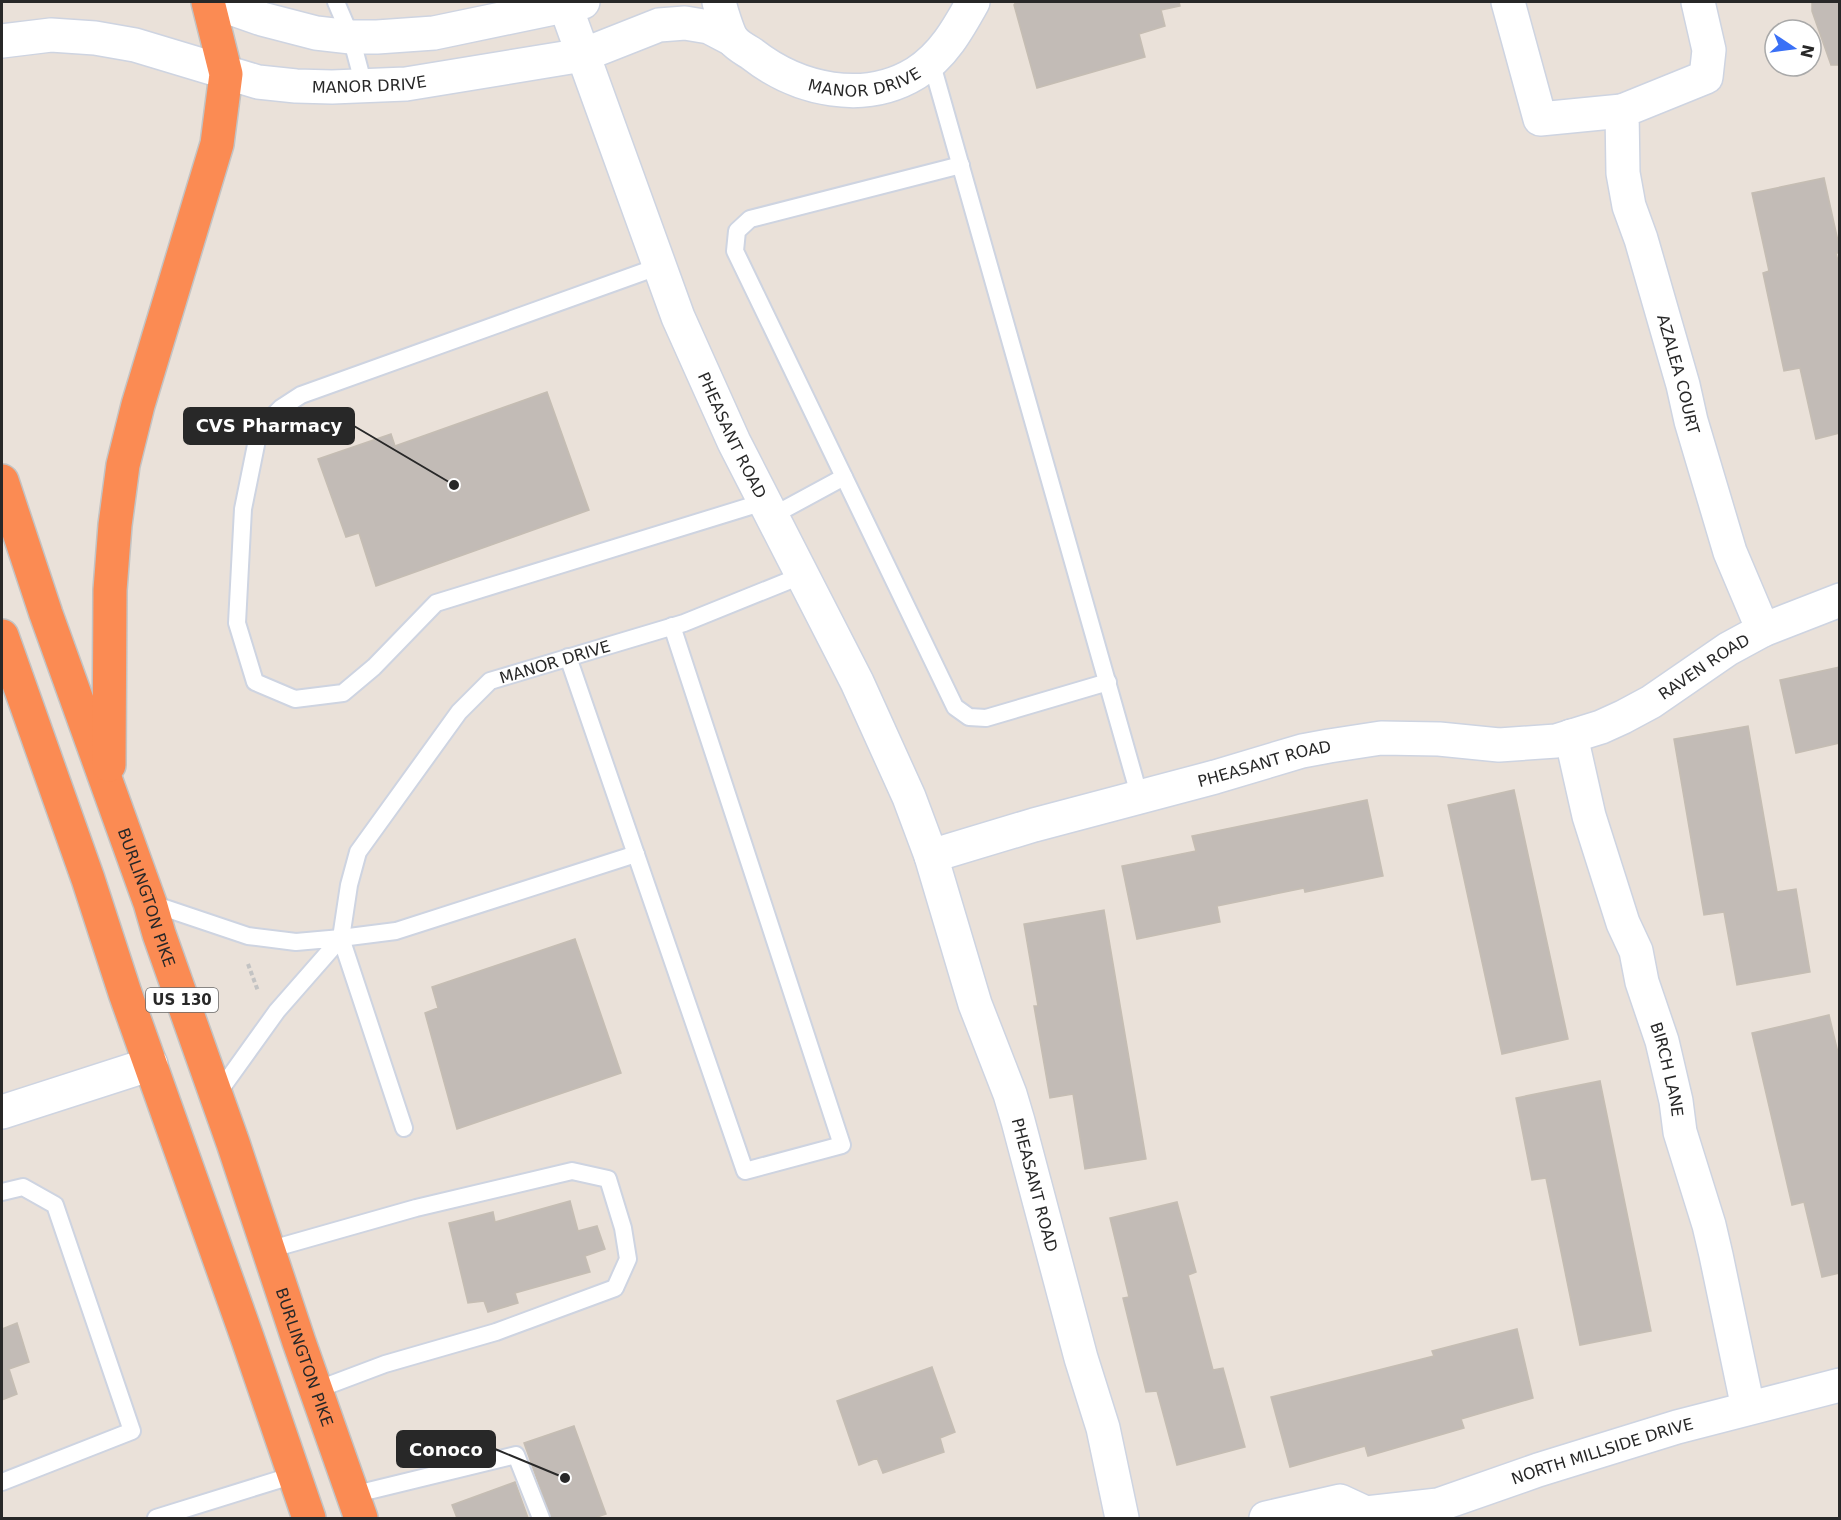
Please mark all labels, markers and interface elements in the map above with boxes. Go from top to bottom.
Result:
north arrow [1763,18,1823,78]
text: N [1796,43,1818,60]
street label: MANOR DRIVE [806,63,924,101]
street label: MANOR DRIVE [312,72,428,97]
street label: AZALEA COURT [1653,312,1703,437]
street label: PHEASANT ROAD [694,369,770,502]
callout: CVS Pharmacy [184,408,354,444]
text: CVS Pharmacy [196,415,343,436]
street label: RAVEN ROAD [1655,630,1753,704]
street label: MANOR DRIVE [497,637,613,688]
street label: PHEASANT ROAD [1196,737,1333,791]
street label: BURLINGTON PIKE [114,826,179,970]
road number: US 130 [146,988,218,1012]
street label: BIRCH LANE [1646,1020,1687,1118]
street label: PHEASANT ROAD [1008,1116,1061,1254]
street label: BURLINGTON PIKE [272,1285,337,1429]
street label: NORTH MILLSIDE DRIVE [1509,1414,1695,1489]
callout: Conoco [397,1431,495,1467]
text: Conoco [409,1439,483,1460]

